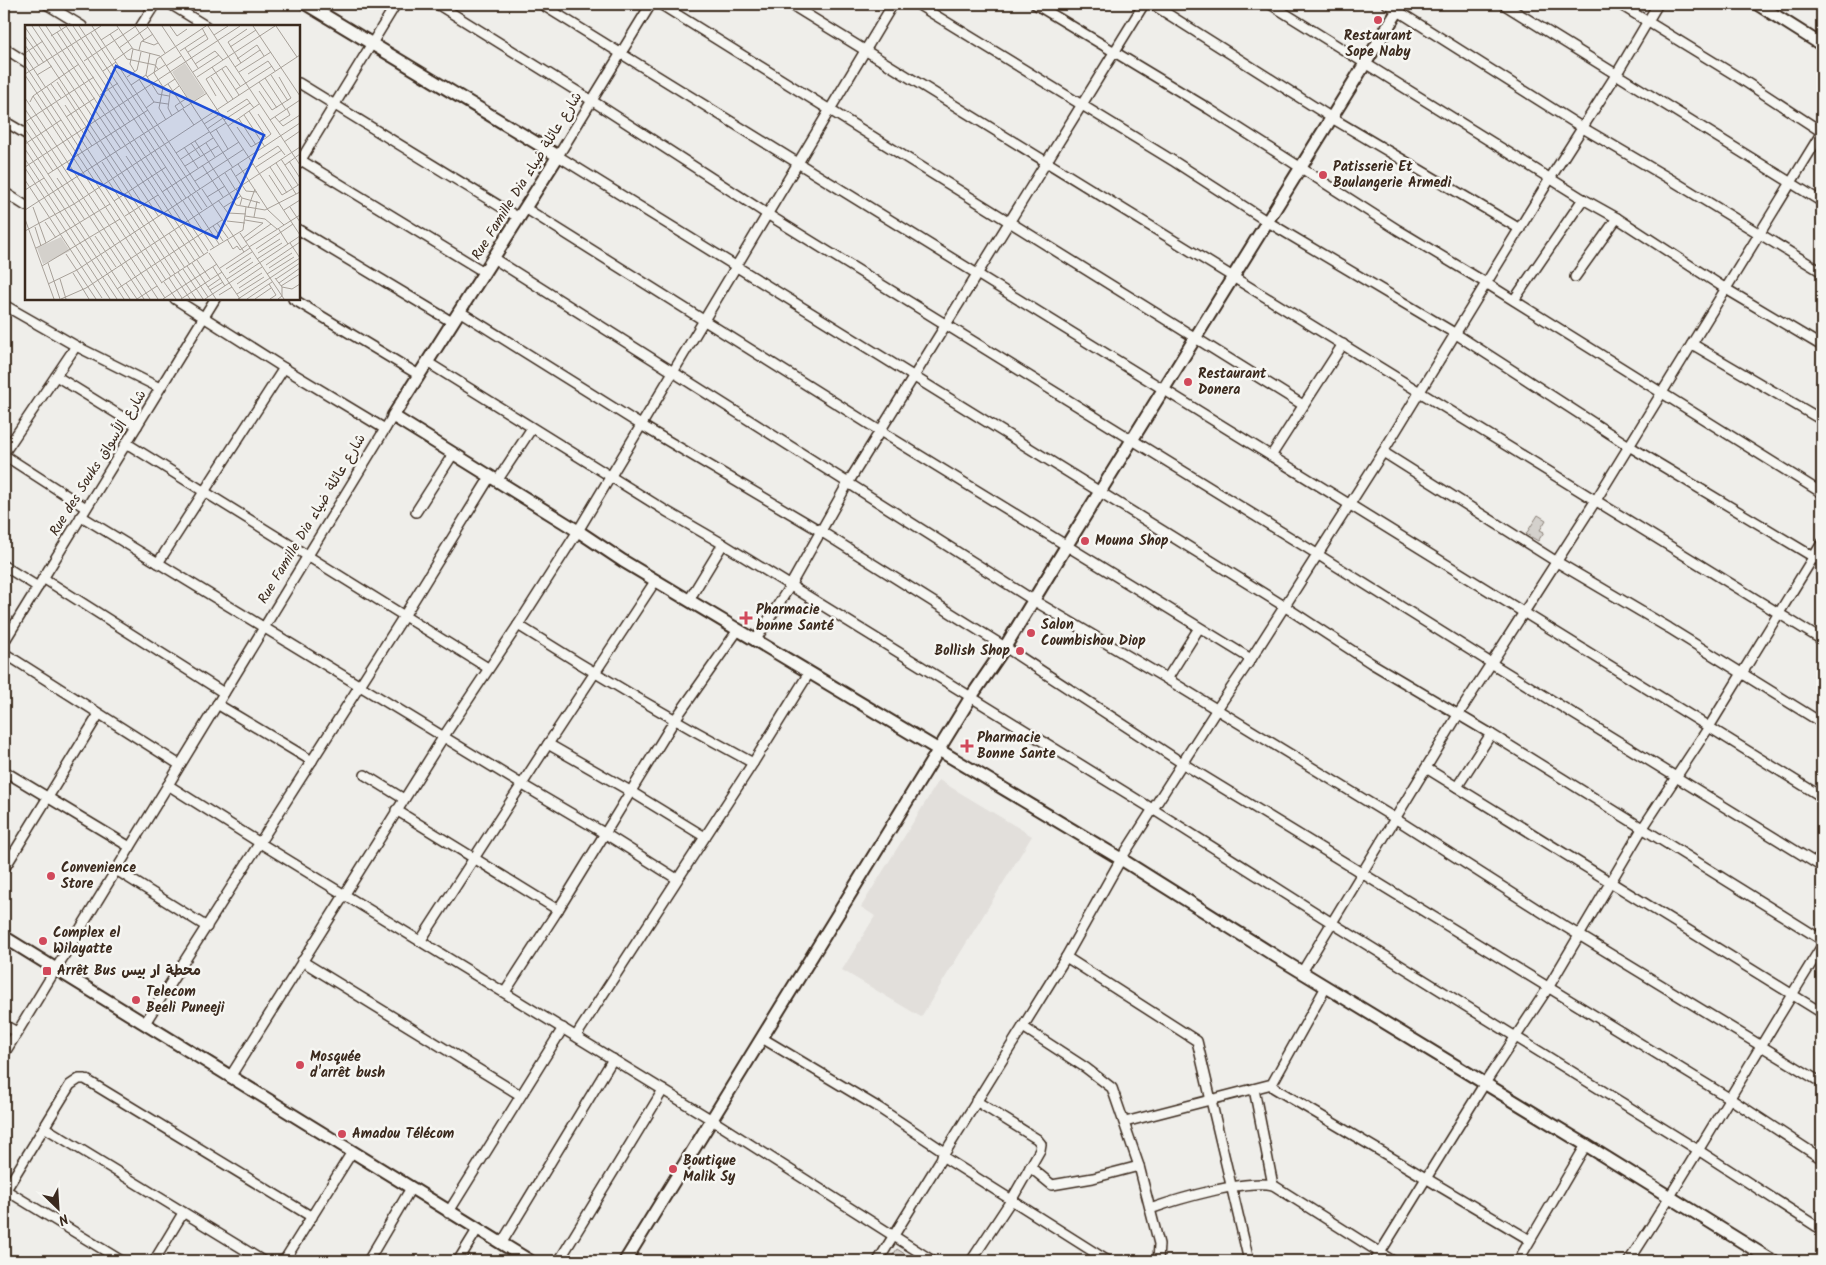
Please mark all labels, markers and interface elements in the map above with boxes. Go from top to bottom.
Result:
marker: Restaurant Sope Naby [1372,14,1384,26]
inset map [25,25,300,300]
place label: Restaurant Sope Naby [1344,25,1413,63]
street label: Rue Famille Dia شارع عائلة ضياء [466,88,588,264]
place label: Patisserie Et Boulangerie Armedi [1333,156,1452,194]
marker: Patisserie Et Boulangerie Armedi [1317,169,1329,181]
place label: Restaurant Donera [1198,363,1267,401]
marker: Restaurant Donera [1182,376,1194,388]
street label: Rue des Souks شارع الأسواق [44,386,152,540]
street label: Rue Famille Dia شارع عائلة ضياء [252,430,372,608]
place label: Mouna Shop [1095,530,1169,552]
marker: Mouna Shop [1079,535,1091,547]
place label: Pharmacie bonne Santé [756,599,834,637]
marker: Pharmacie bonne Santé [740,612,752,624]
place label: Salon Coumbishou Diop [1041,614,1146,652]
marker: Salon Coumbishou Diop [1025,627,1037,639]
place label: Bollish Shop [934,640,1010,662]
marker: Bollish Shop [1014,645,1026,657]
place label: Pharmacie Bonne Sante [977,727,1056,765]
marker: Pharmacie Bonne Sante [961,740,973,752]
place label: Convenience Store [61,857,136,895]
marker: Convenience Store [45,870,57,882]
place label: Complex el Wilayatte [53,922,120,960]
marker: Complex el Wilayatte [37,935,49,947]
place label: Arrêt Bus محطة ار بيس [57,960,201,982]
marker: Arrêt Bus محطة ار بيس [41,965,53,977]
place label: Telecom Beeli Puneeji [146,981,225,1019]
marker: Telecom Beeli Puneeji [130,994,142,1006]
place label: Mosquée d'arrêt bush [310,1046,385,1084]
marker: Mosquée d'arrêt bush [294,1059,306,1071]
place label: Amadou Télécom [352,1123,455,1145]
marker: Amadou Télécom [336,1128,348,1140]
place label: Boutique Malik Sy [683,1150,736,1188]
marker: Boutique Malik Sy [667,1163,679,1175]
north arrow [32,1182,82,1232]
text: N [54,1207,72,1231]

